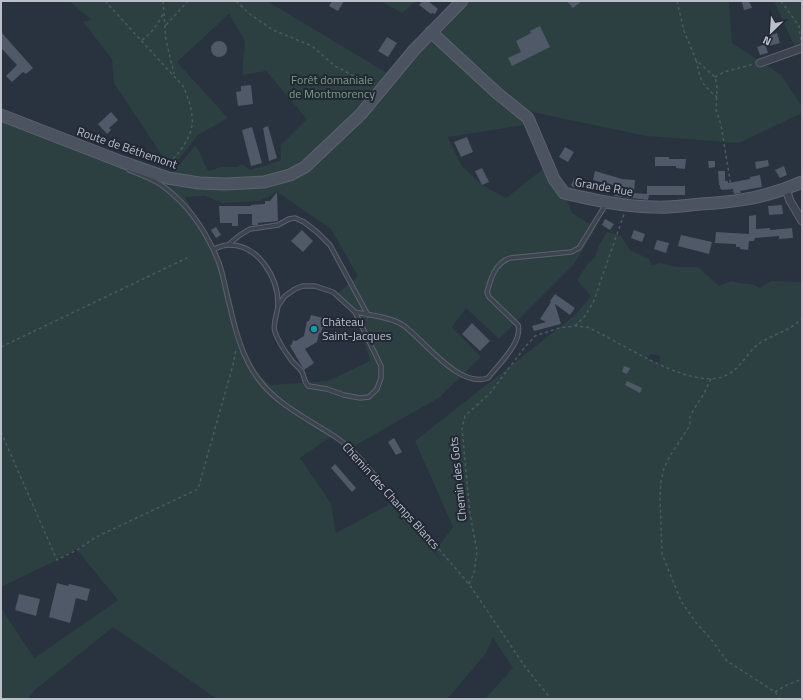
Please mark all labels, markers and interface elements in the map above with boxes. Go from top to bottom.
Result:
north arrow [751,12,791,52]
text: N [760,32,774,50]
park label: Forêt domaniale de Montmorency [289,70,375,103]
street label: Route de Béthemont [74,121,181,174]
street label: Grande Rue [573,172,635,201]
place label: Château Saint-Jacques [322,312,392,345]
marker: Château Saint-Jacques [309,324,319,334]
street label: Chemin des Gots [444,435,471,522]
street label: Chemin des Champs Blancs [338,438,445,554]

